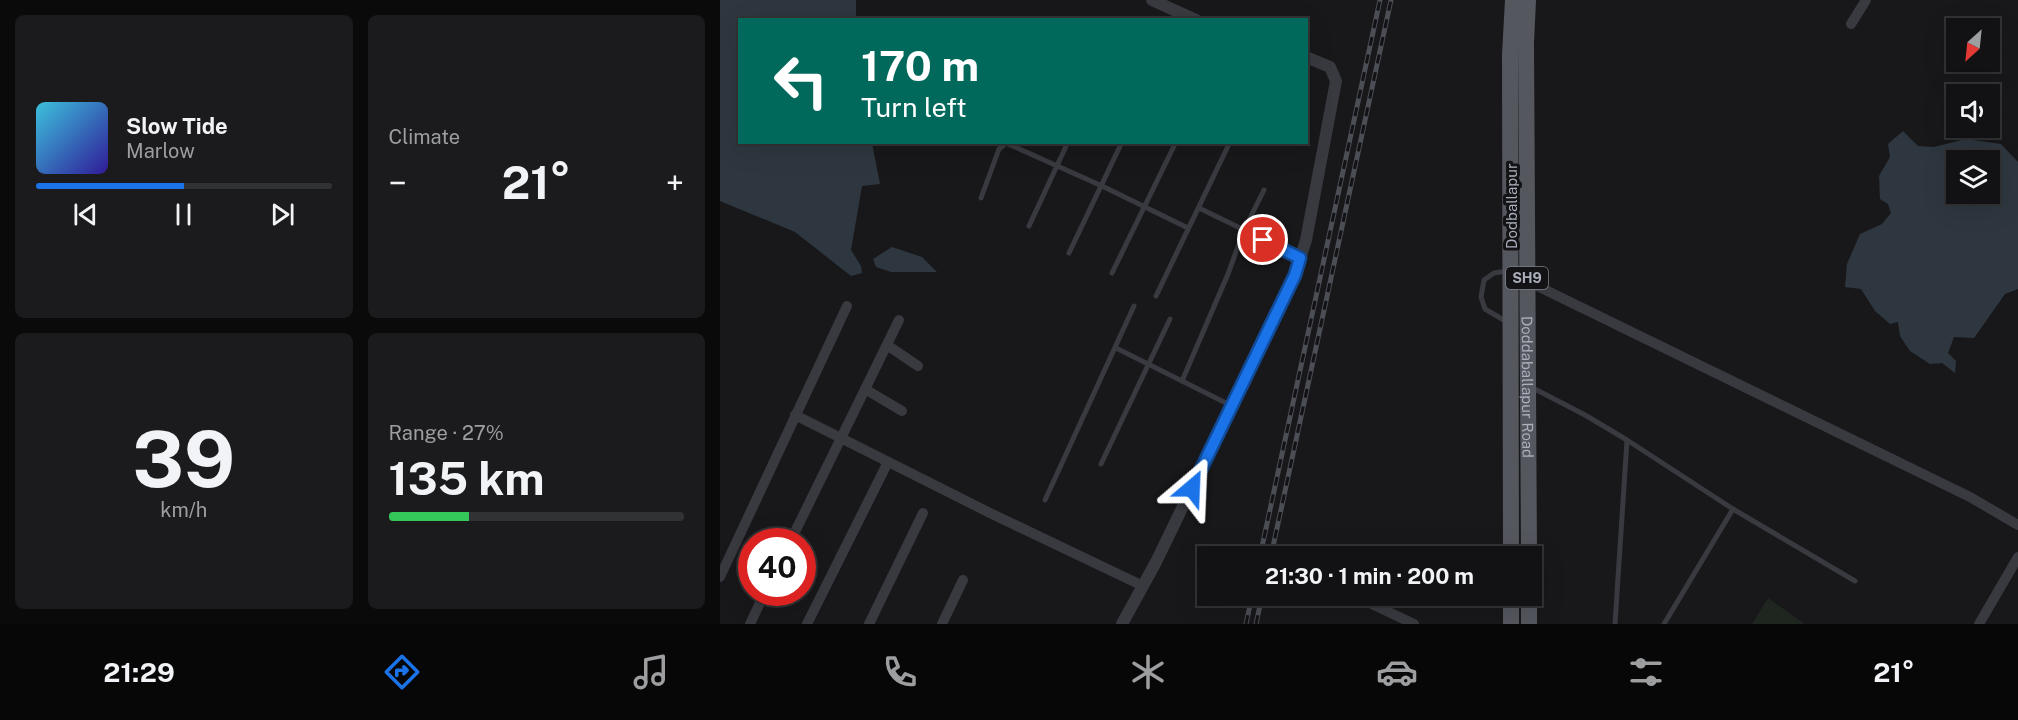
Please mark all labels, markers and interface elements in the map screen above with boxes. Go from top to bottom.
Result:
north arrow [1946,18,2000,72]
map controls [1946,18,2000,204]
text: 170 m [861,41,979,90]
icon: left [762,42,840,120]
button: sound [1946,84,2000,138]
text: Turn left [861,91,967,123]
text: Slow Tide [126,113,228,139]
text: Climate [389,125,460,149]
text: Marlow [126,139,195,163]
button: layers [1946,150,2000,204]
text: 21° [502,156,571,209]
street label: Dodballapur [1503,163,1520,249]
text: − [389,164,407,202]
text: + [666,164,684,202]
icon: previous [69,198,102,231]
icon: pause [167,198,200,231]
icon: next [266,198,299,231]
pin [1237,214,1288,265]
icon: arrive [1246,223,1279,256]
road number: SH9 [1506,267,1548,289]
street label: Doddaballapur Road [1519,316,1537,458]
text: 39 [132,413,235,505]
text: Range · 27% [389,421,504,445]
text: 135 km [389,452,545,505]
position arrow [1160,456,1224,520]
text: km/h [160,498,207,522]
speed limit sign: 40 [738,528,816,606]
text: 21:30 · 1 min · 200 m [1265,563,1474,589]
icon: directions [381,651,423,693]
icon: music [630,651,672,693]
icon: phone [879,651,921,693]
icon: climate [1127,651,1169,693]
icon: car [1376,651,1418,693]
icon: filters [1625,651,1667,693]
text: 21:29 [103,656,175,688]
text: 21° [1873,656,1915,688]

